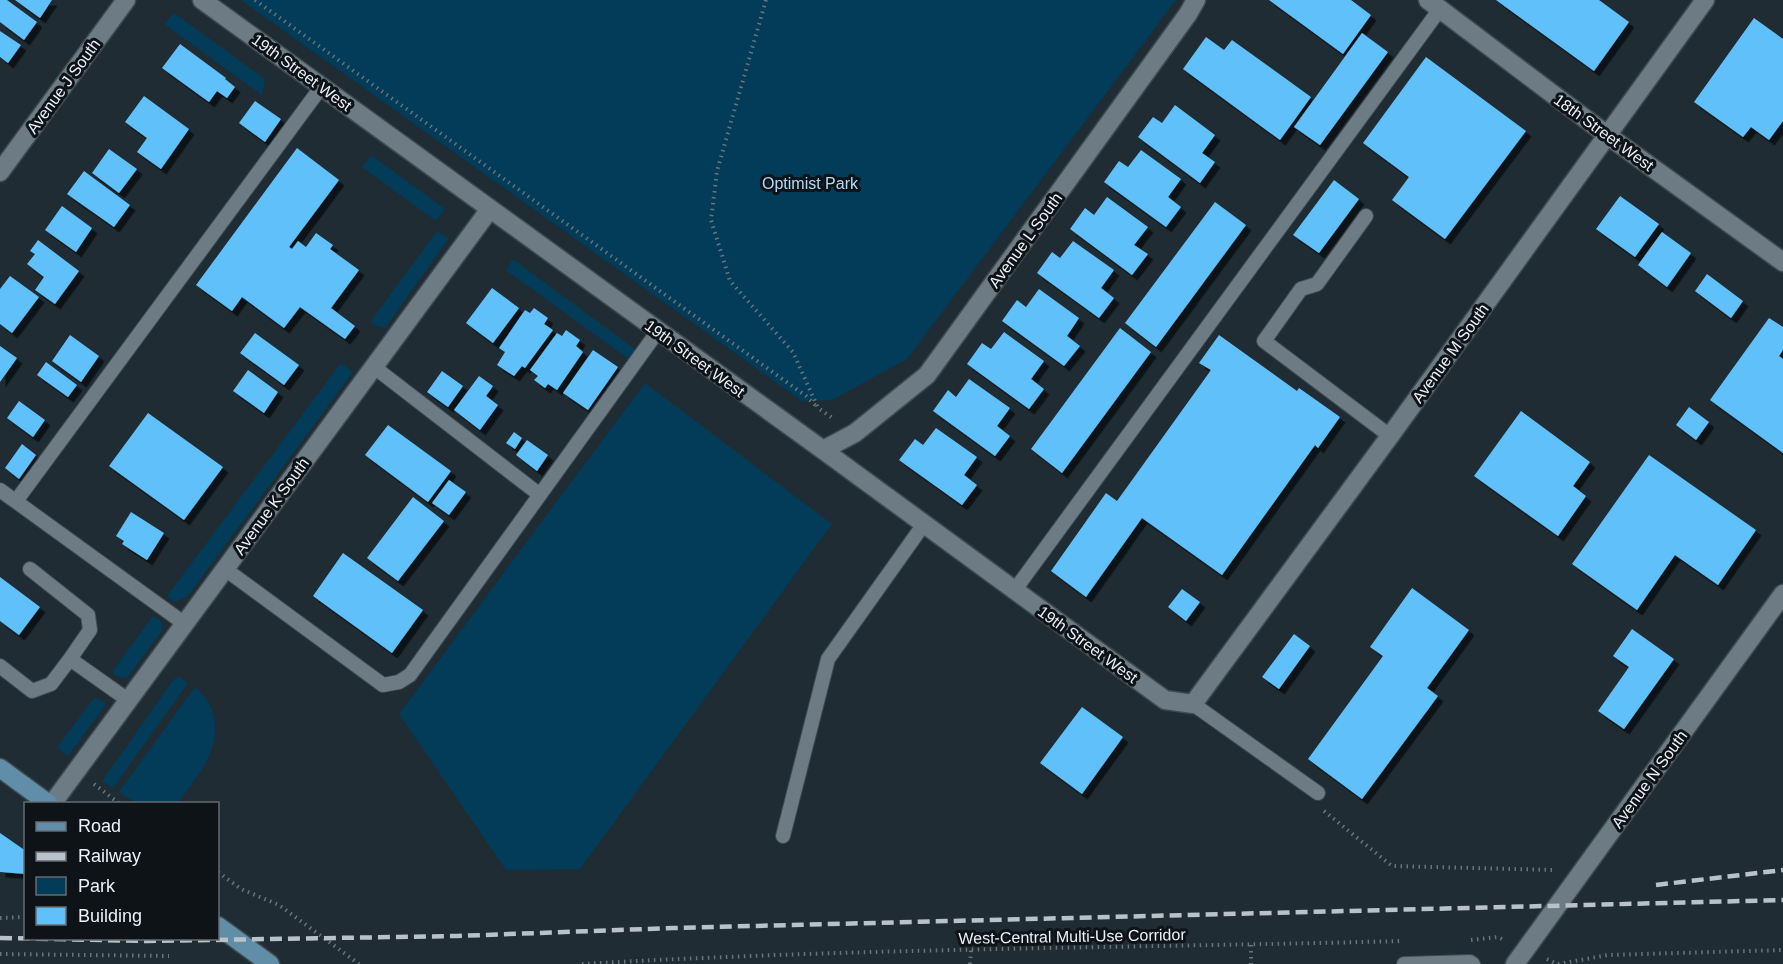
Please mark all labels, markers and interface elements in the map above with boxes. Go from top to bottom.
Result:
street label: 19th Street West [249,31,355,115]
street label: Avenue J South [23,36,103,137]
street label: 18th Street West [1551,91,1657,175]
park label: Optimist Park [762,175,859,192]
street label: Avenue L South [985,190,1065,291]
street label: Avenue M South [1409,301,1492,406]
street label: 19th Street West [642,317,748,401]
street label: Avenue K South [231,455,312,558]
street label: 19th Street West [1035,603,1141,687]
street label: Avenue N South [1608,727,1690,831]
legend [24,802,219,940]
text: Road [78,816,121,836]
text: Railway [78,846,141,866]
text: Park [78,876,116,896]
text: Building [78,906,142,926]
street label: West-Central Multi-Use Corridor [958,926,1186,947]

